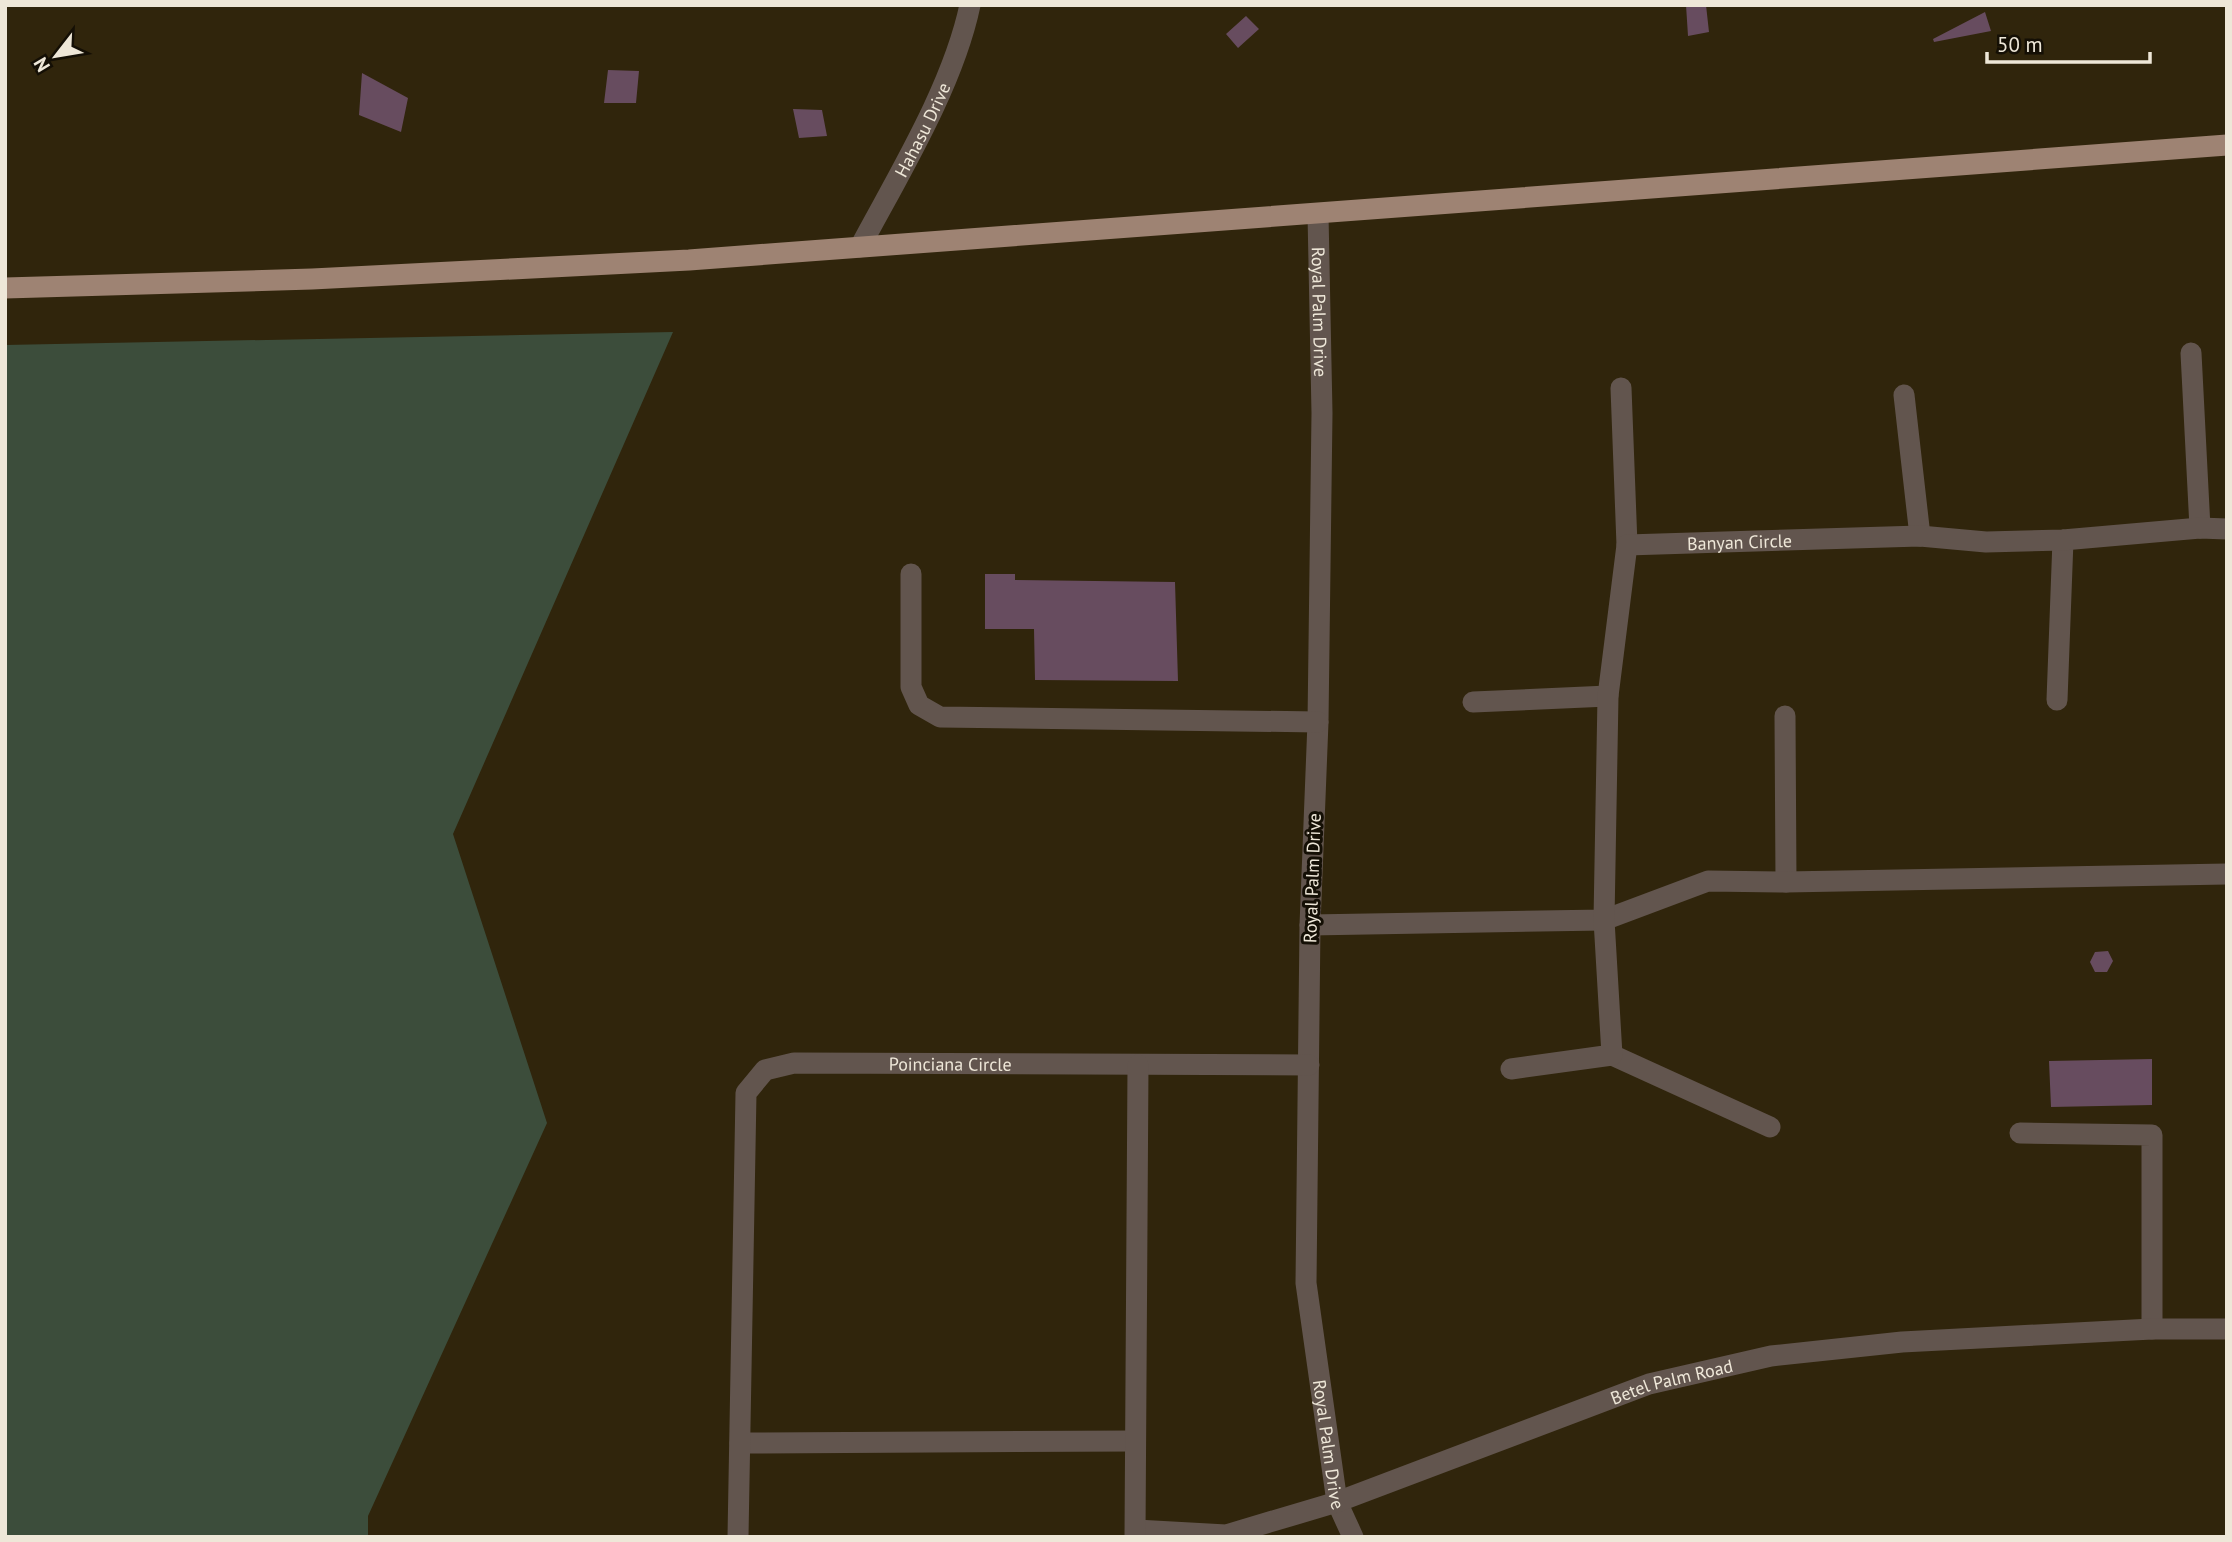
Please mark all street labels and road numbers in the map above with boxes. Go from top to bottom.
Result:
street label: Hahasu Drive [889,79,955,181]
street label: Royal Palm Drive [1307,247,1333,377]
street label: Banyan Circle [1687,528,1792,555]
street label: Royal Palm Drive [1298,813,1326,943]
street label: Poinciana Circle [889,1052,1012,1075]
street label: Betel Palm Road [1607,1354,1735,1409]
street label: Royal Palm Drive [1308,1378,1350,1513]

